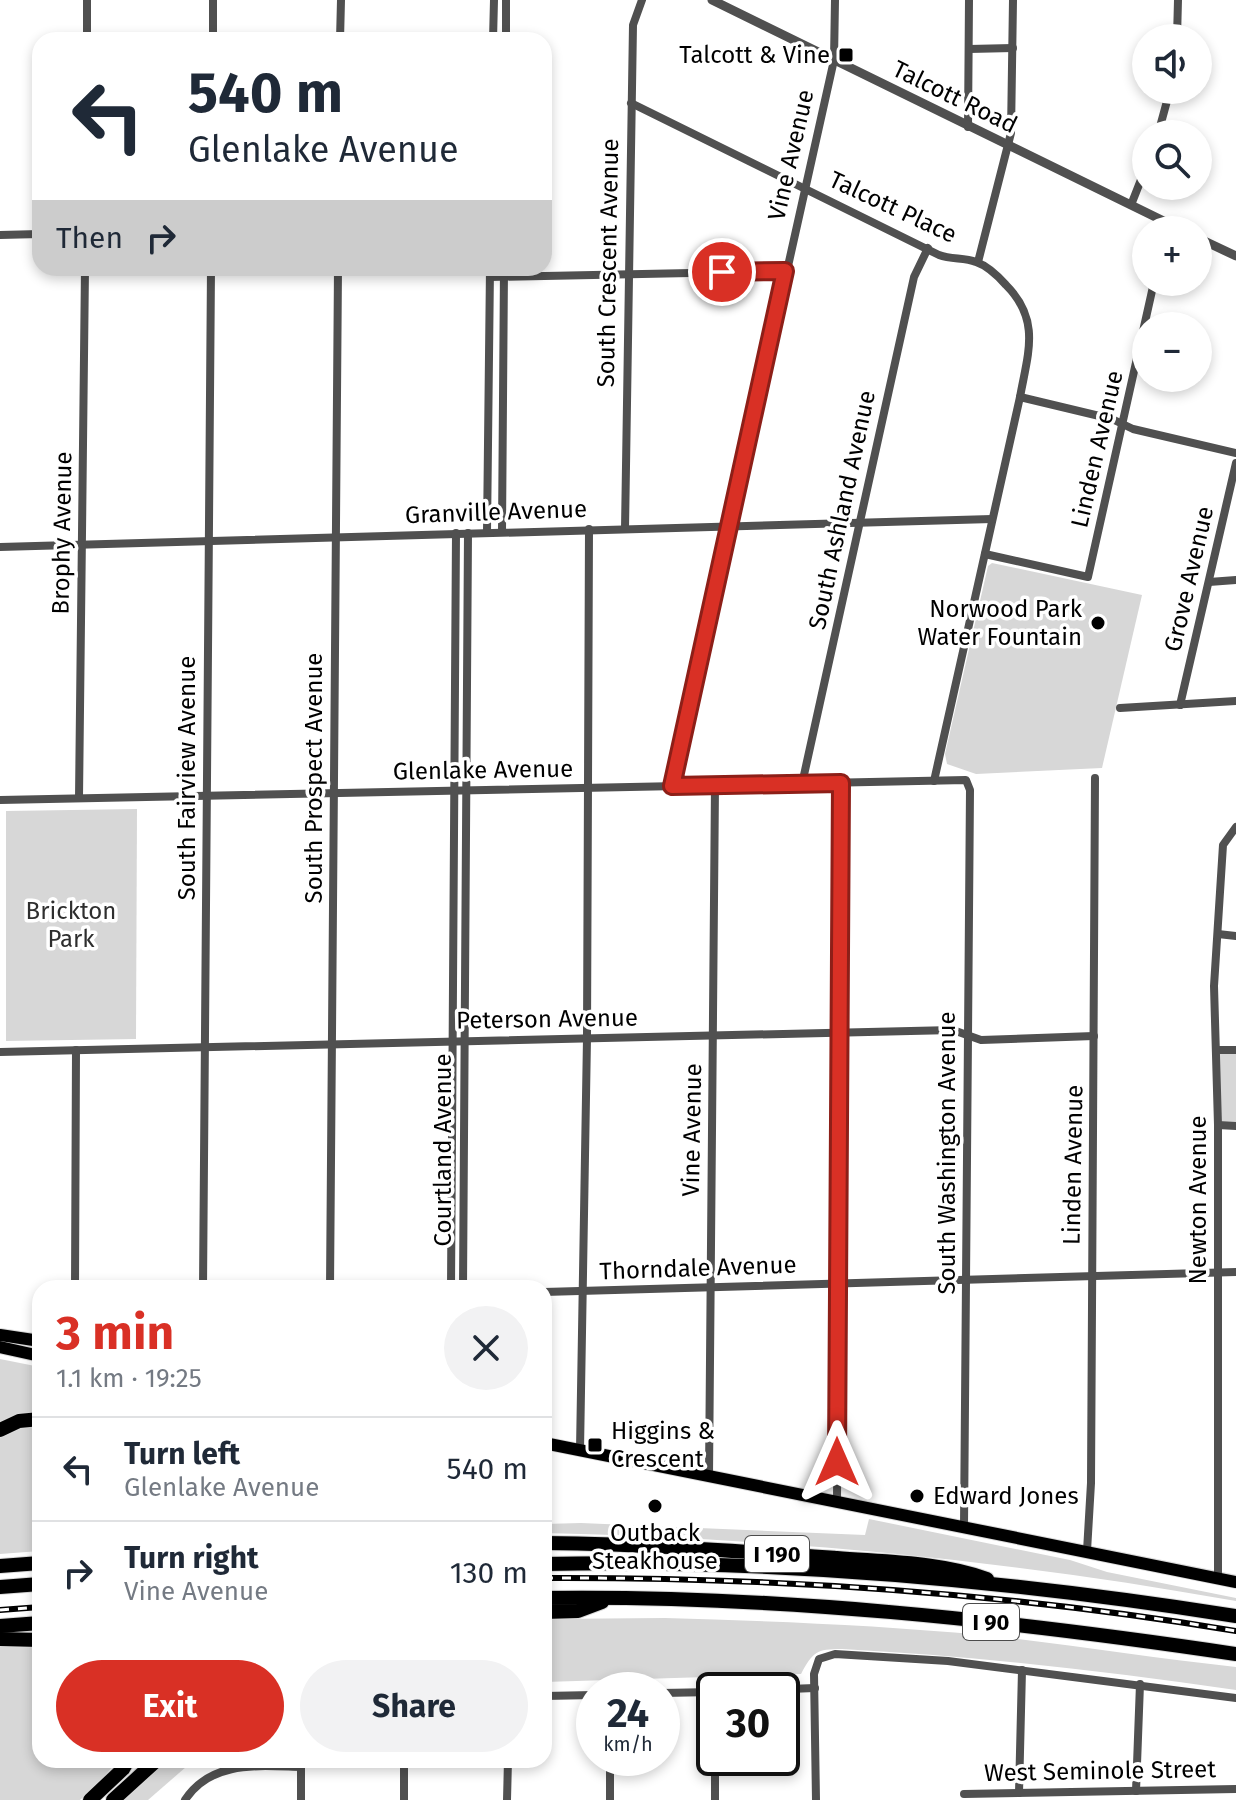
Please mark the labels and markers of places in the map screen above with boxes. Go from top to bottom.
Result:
place label: Talcott & Vine [679,41,830,69]
marker: Talcott & Vine [837,46,855,64]
pin [688,238,756,306]
place label: Norwood Park Water Fountain [917,595,1083,651]
marker: Norwood Park Water Fountain [1089,614,1107,632]
place label: Higgins & Crescent [611,1417,715,1473]
marker: Higgins & Crescent [586,1436,604,1454]
place label: Edward Jones [933,1482,1079,1510]
marker: Edward Jones [908,1487,926,1505]
marker: Outback Steakhouse [646,1497,664,1515]
place label: Outback Steakhouse [592,1519,718,1575]

